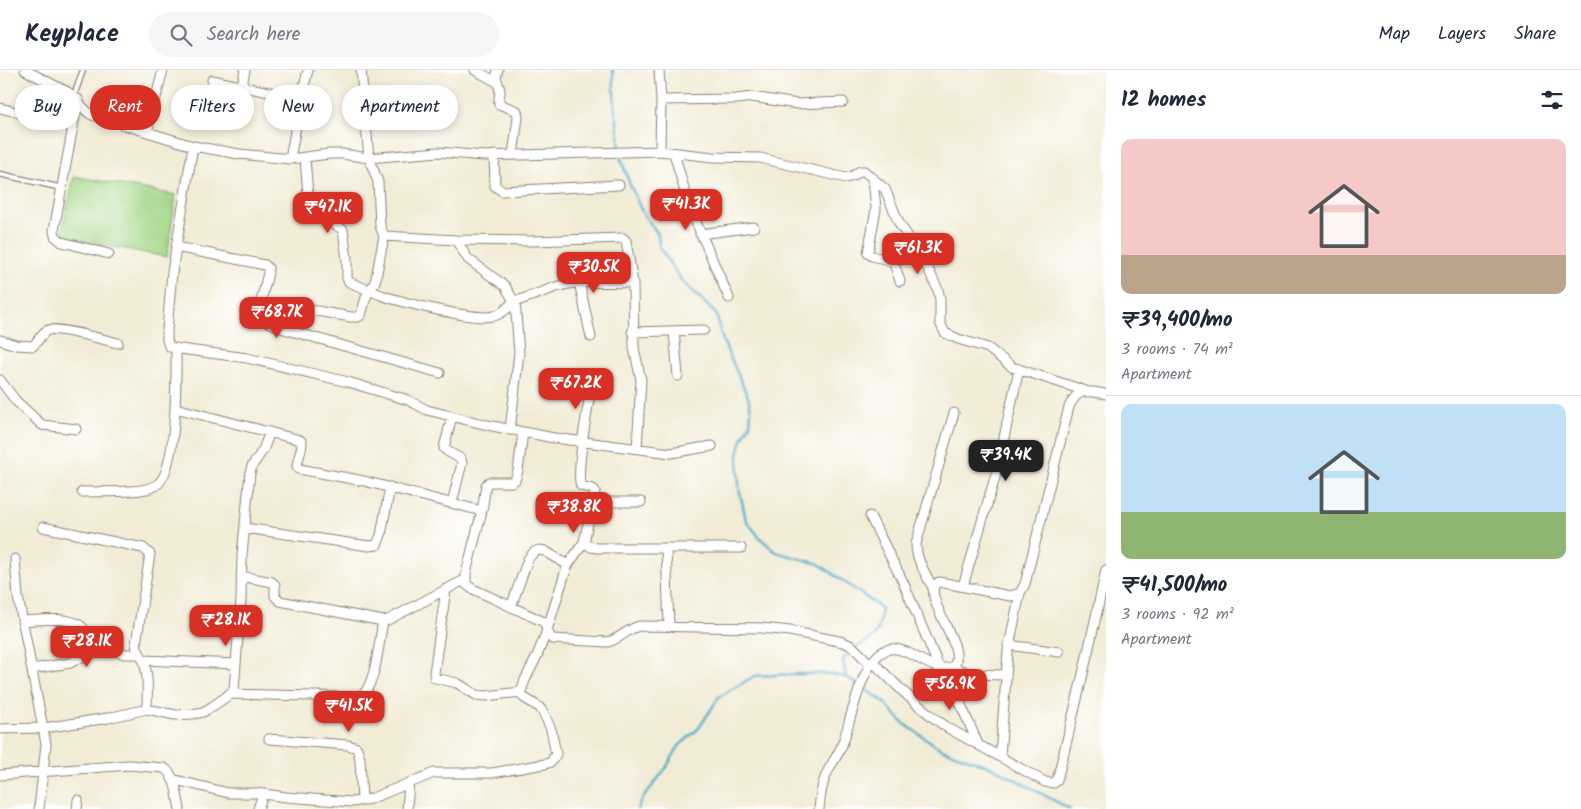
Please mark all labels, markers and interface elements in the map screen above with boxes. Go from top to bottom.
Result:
search box [149,12,499,57]
text: Keyplace [25,15,119,54]
text: Search here [207,20,300,50]
text: Map [1379,20,1410,49]
text: Layers [1438,20,1486,49]
text: Share [1514,20,1556,49]
icon: search [167,21,195,49]
text: 12 homes [1121,84,1206,117]
chip: Buy [15,85,80,130]
chip: Rent [90,85,161,130]
chip: Filters [171,85,254,130]
chip: New [264,85,332,130]
chip: Apartment [342,85,458,130]
icon: filters [1538,86,1566,114]
icon: home [1299,171,1389,261]
pin: ₹41.3K [645,189,727,231]
pin: ₹47.1K [287,191,369,234]
text: ₹41.3K [661,192,711,217]
text: ₹47.1K [304,195,352,220]
pin: ₹61.3K [877,232,959,275]
text: ₹61.3K [893,236,943,261]
pin: ₹30.5K [553,252,635,294]
text: ₹30.5K [568,255,620,280]
pin: ₹68.7K [236,296,318,339]
text: ₹68.7K [250,300,304,325]
text: ₹39,400/mo [1121,304,1233,337]
text: 3 rooms · 74 m² [1121,337,1233,362]
text: Apartment [1121,362,1192,387]
pin: ₹67.2K [535,368,617,410]
text: ₹67.2K [550,371,602,396]
icon: home [1299,437,1389,527]
pin: ₹39.4K [965,440,1047,482]
text: ₹39.4K [980,443,1032,468]
pin: ₹38.8K [533,492,615,534]
text: ₹38.8K [547,495,601,520]
text: ₹41,500/mo [1121,569,1227,602]
text: 3 rooms · 92 m² [1121,602,1234,627]
pin: ₹28.1K [185,604,267,647]
text: ₹28.1K [201,608,251,633]
pin: ₹28.1K [46,626,128,668]
text: Apartment [1121,627,1192,652]
text: ₹28.1K [62,629,112,654]
pin: ₹56.9K [909,668,991,711]
text: ₹56.9K [924,672,976,697]
pin: ₹41.5K [308,690,390,733]
text: ₹41.5K [325,694,374,719]

